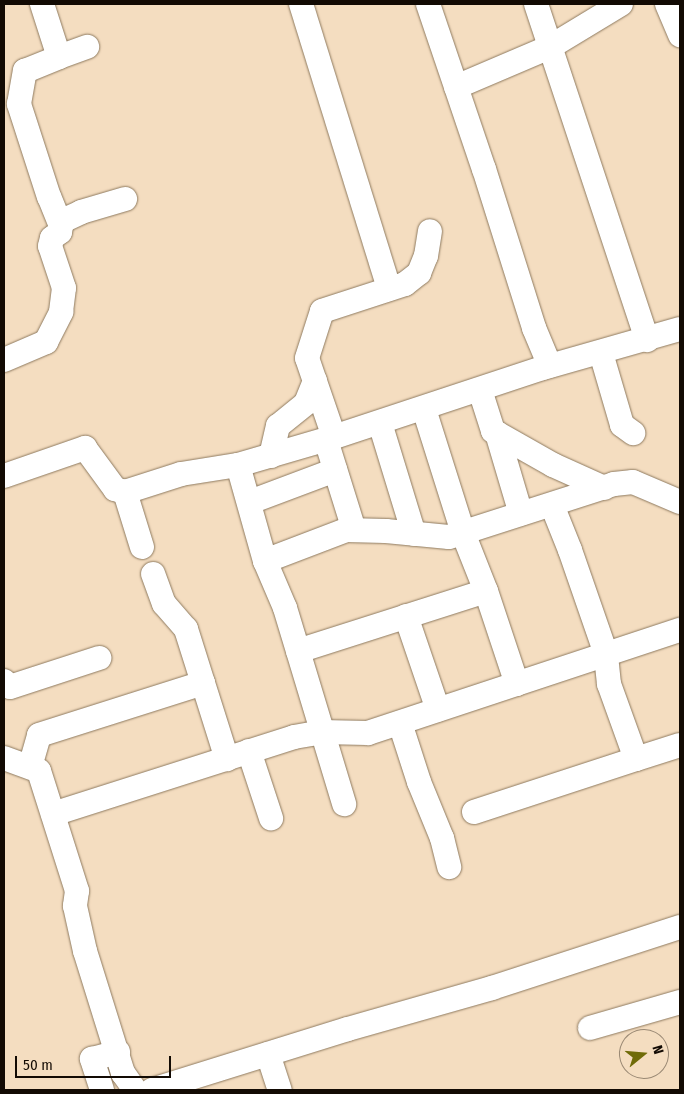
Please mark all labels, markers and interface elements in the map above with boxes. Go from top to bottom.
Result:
north arrow [619,1029,669,1079]
text: N [649,1043,667,1056]
scale bar [18,1046,174,1078]
text: 50 m [23,1056,53,1074]

